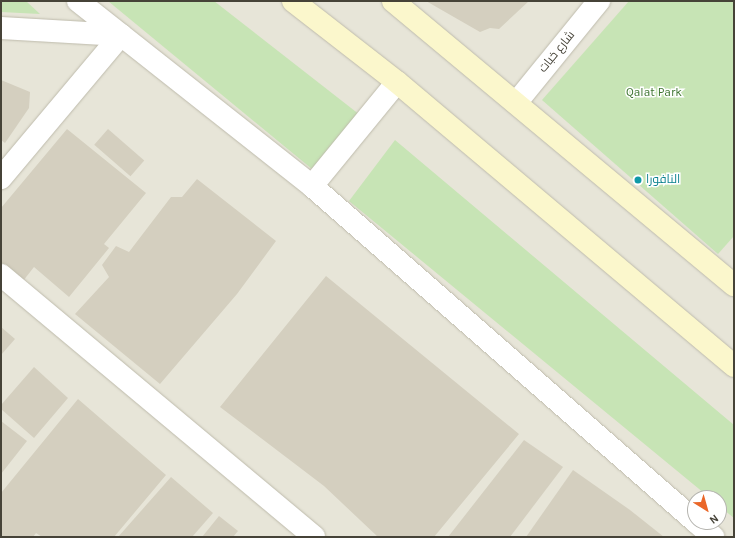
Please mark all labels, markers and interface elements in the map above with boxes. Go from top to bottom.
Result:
street label: شارع خبات [536,28,578,76]
park label: Qalat Park [626,86,682,100]
place label: النافورا [646,173,680,187]
marker: النافورا [633,175,643,185]
north arrow [687,490,727,530]
text: N [707,512,721,527]

